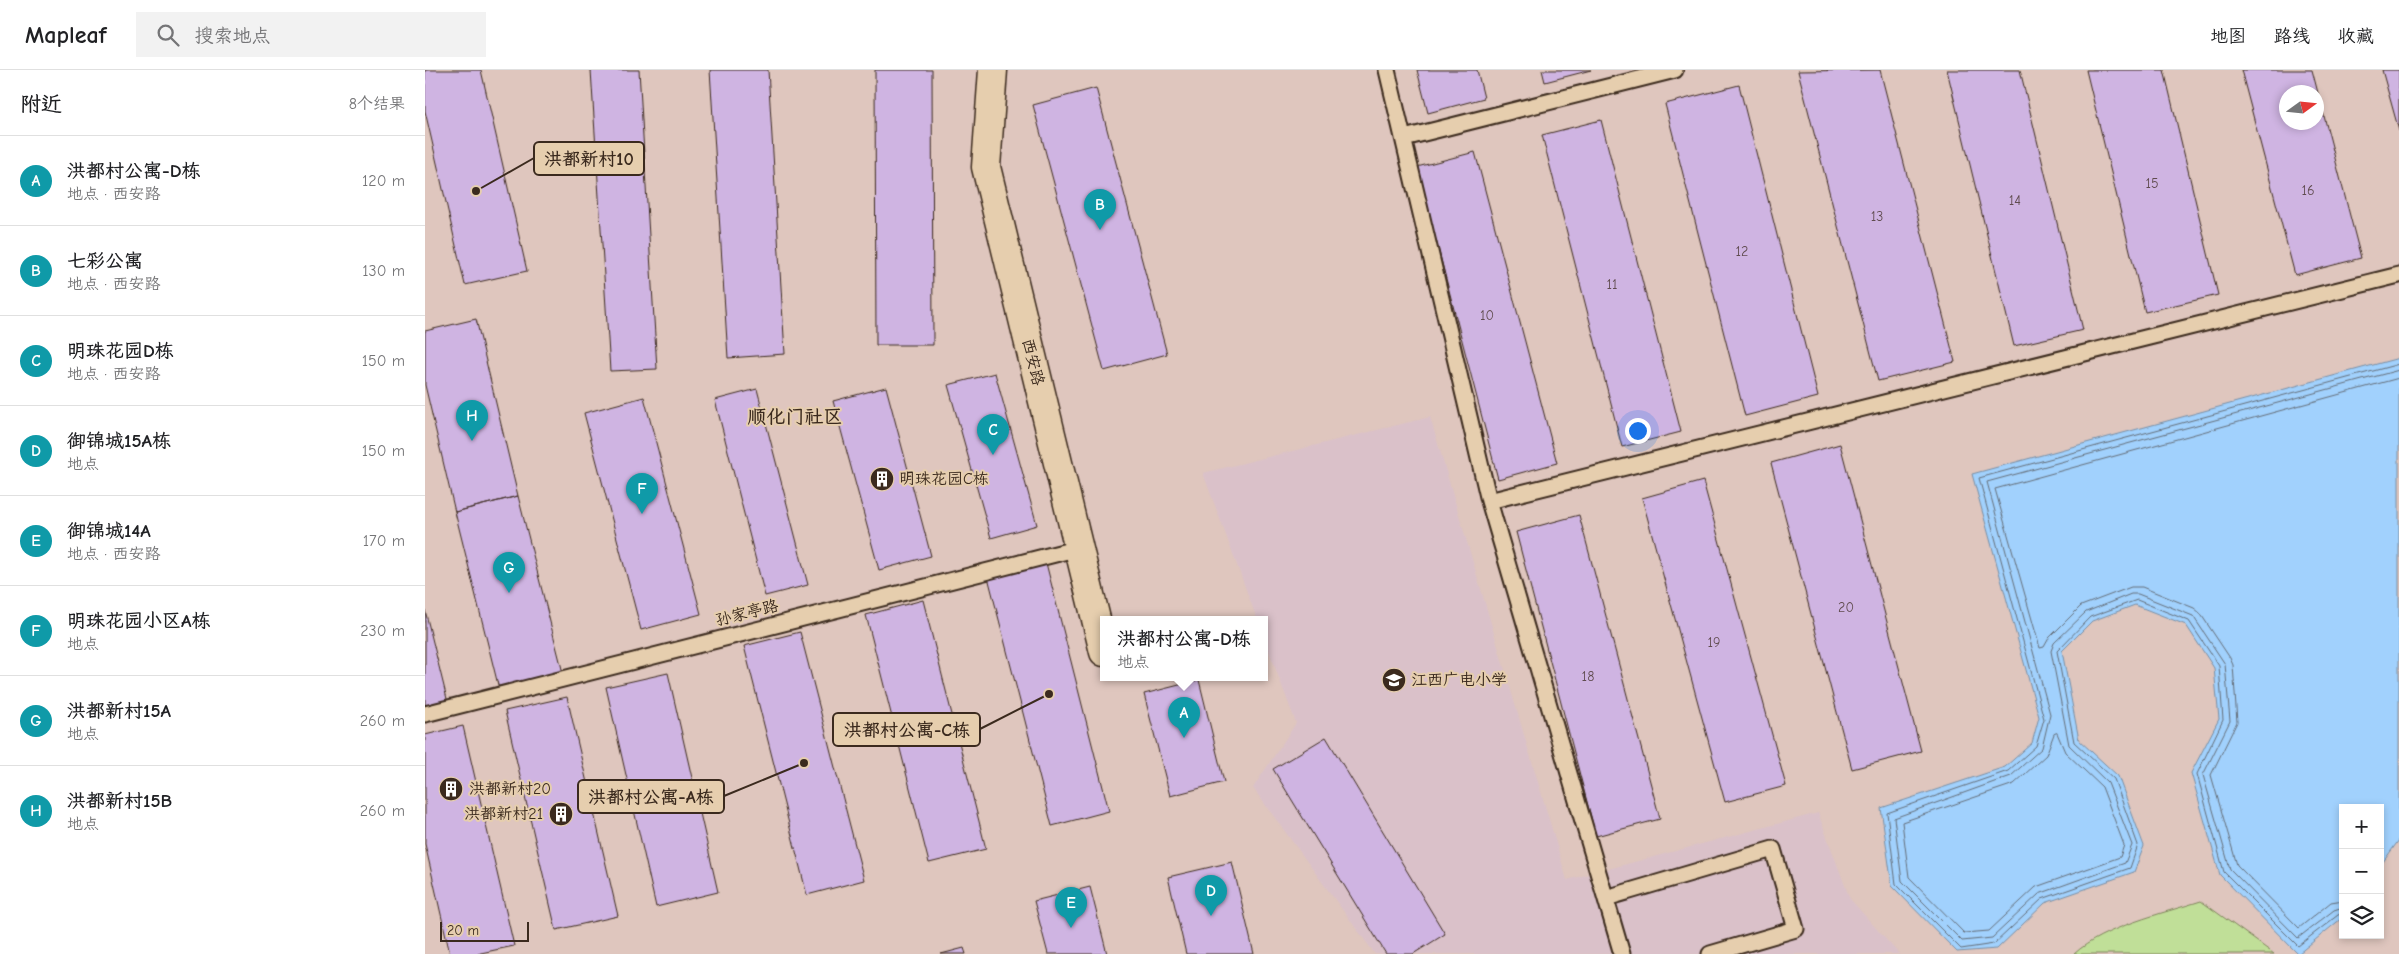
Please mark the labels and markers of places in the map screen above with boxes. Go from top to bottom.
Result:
callout: 洪都新村10 [534,142,644,175]
pin: B [1084,189,1116,230]
pin: H [456,400,488,441]
pin: C [977,414,1009,455]
building icon: 明珠花园C栋 [869,466,895,492]
place label: 明珠花园C栋 [899,470,989,488]
pin: F [626,473,658,514]
pin: G [493,552,525,593]
school or university icon: 江西广电小学 [1381,667,1407,693]
place label: 江西广电小学 [1411,671,1507,689]
pin: A [1168,697,1200,738]
callout: 洪都村公寓-C栋 [833,713,980,746]
building icon: 洪都新村20 [438,776,464,802]
place label: 洪都新村20 [469,780,551,798]
callout: 洪都村公寓-A栋 [578,780,724,813]
building icon: 洪都新村21 [548,801,574,827]
place label: 洪都新村21 [464,805,543,823]
pin: D [1195,875,1227,916]
pin: E [1055,887,1087,928]

